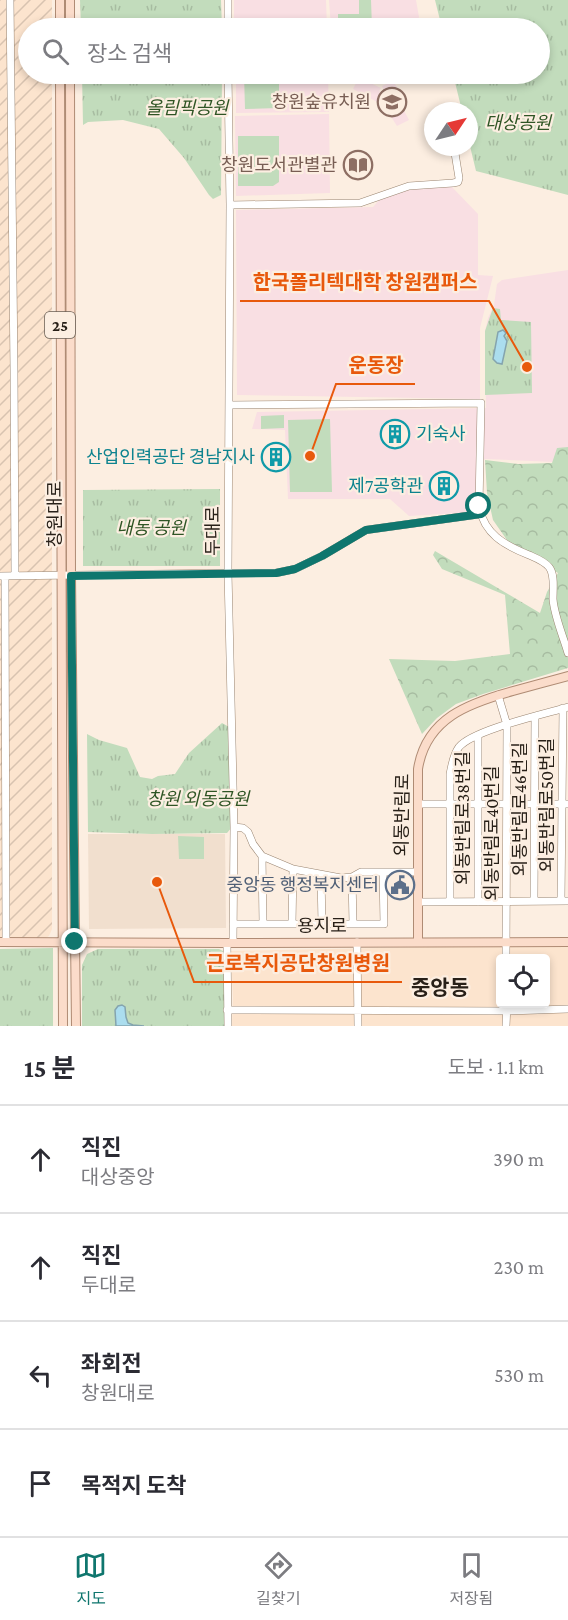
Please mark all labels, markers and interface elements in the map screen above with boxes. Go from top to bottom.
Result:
search box [18,18,550,84]
icon: search [39,35,72,68]
text: 장소 검색 [87,41,172,66]
school or university icon: 창원숲유치원 [376,86,408,118]
place label: 창원숲유치원 [272,92,371,112]
park label: 올림픽공원 [146,98,230,118]
north arrow [424,102,478,156]
park label: 대상공원 [485,113,553,133]
library icon: 창원도서관별관 [342,149,374,181]
place label: 창원도서관별관 [221,155,337,175]
callout: 한국폴리텍대학 창원캠퍼스 [240,263,489,301]
text: 한국폴리텍대학 창원캠퍼스 [253,271,477,293]
road number: 25 [45,312,75,338]
callout: 운동장 [336,346,415,384]
text: 운동장 [348,354,404,376]
building icon: 기숙사 [379,418,411,450]
place label: 기숙사 [416,424,466,444]
building icon: 산업인력공단 경남지사 [260,441,292,473]
place label: 산업인력공단 경남지사 [86,447,255,467]
building icon: 제7공학관 [428,470,460,502]
place label: 제7공학관 [348,476,423,496]
street label: 창원대로 [45,481,65,547]
route start [465,492,491,518]
street label: 두대로 [203,506,223,556]
park label: 내동 공원 [116,518,187,538]
street label: 외동반림로50번길 [537,738,557,872]
street label: 외동반림로46번길 [510,742,530,876]
street label: 외동반림로38번길 [453,751,473,885]
street label: 외동반림로40번길 [482,765,502,901]
street label: 외동반림로 [391,773,413,857]
park label: 창원 외동공원 [147,789,251,809]
public building icon: 중앙동 행정복지센터 [384,869,416,901]
place label: 중앙동 행정복지센터 [227,875,379,895]
street label: 용지로 [297,916,347,936]
route end [61,928,87,954]
callout: 근로복지공단창원병원 [194,944,402,982]
text: 근로복지공단창원병원 [206,952,390,974]
map controls [496,954,550,1008]
button: locate [496,954,550,1008]
district label: 중앙동 [411,976,469,1000]
text: 15 분 [24,1054,75,1083]
text: 도보 · 1.1 km [448,1056,544,1078]
text: 직진 [81,1135,121,1160]
icon: ahead [24,1143,57,1176]
text: 390 m [493,1148,544,1170]
text: 대상중앙 [81,1166,155,1188]
text: 직진 [81,1243,121,1268]
icon: ahead [24,1251,57,1284]
text: 230 m [494,1256,544,1278]
text: 두대로 [81,1274,136,1296]
text: 좌회전 [81,1351,142,1376]
icon: left [24,1359,57,1392]
text: 530 m [494,1364,544,1386]
text: 창원대로 [81,1382,155,1404]
icon: arrive [24,1467,57,1500]
text: 목적지 도착 [81,1473,186,1498]
tab: 지도 [74,1549,107,1609]
tab: 길찾기 [256,1549,300,1609]
tab: 저장됨 [449,1549,494,1609]

